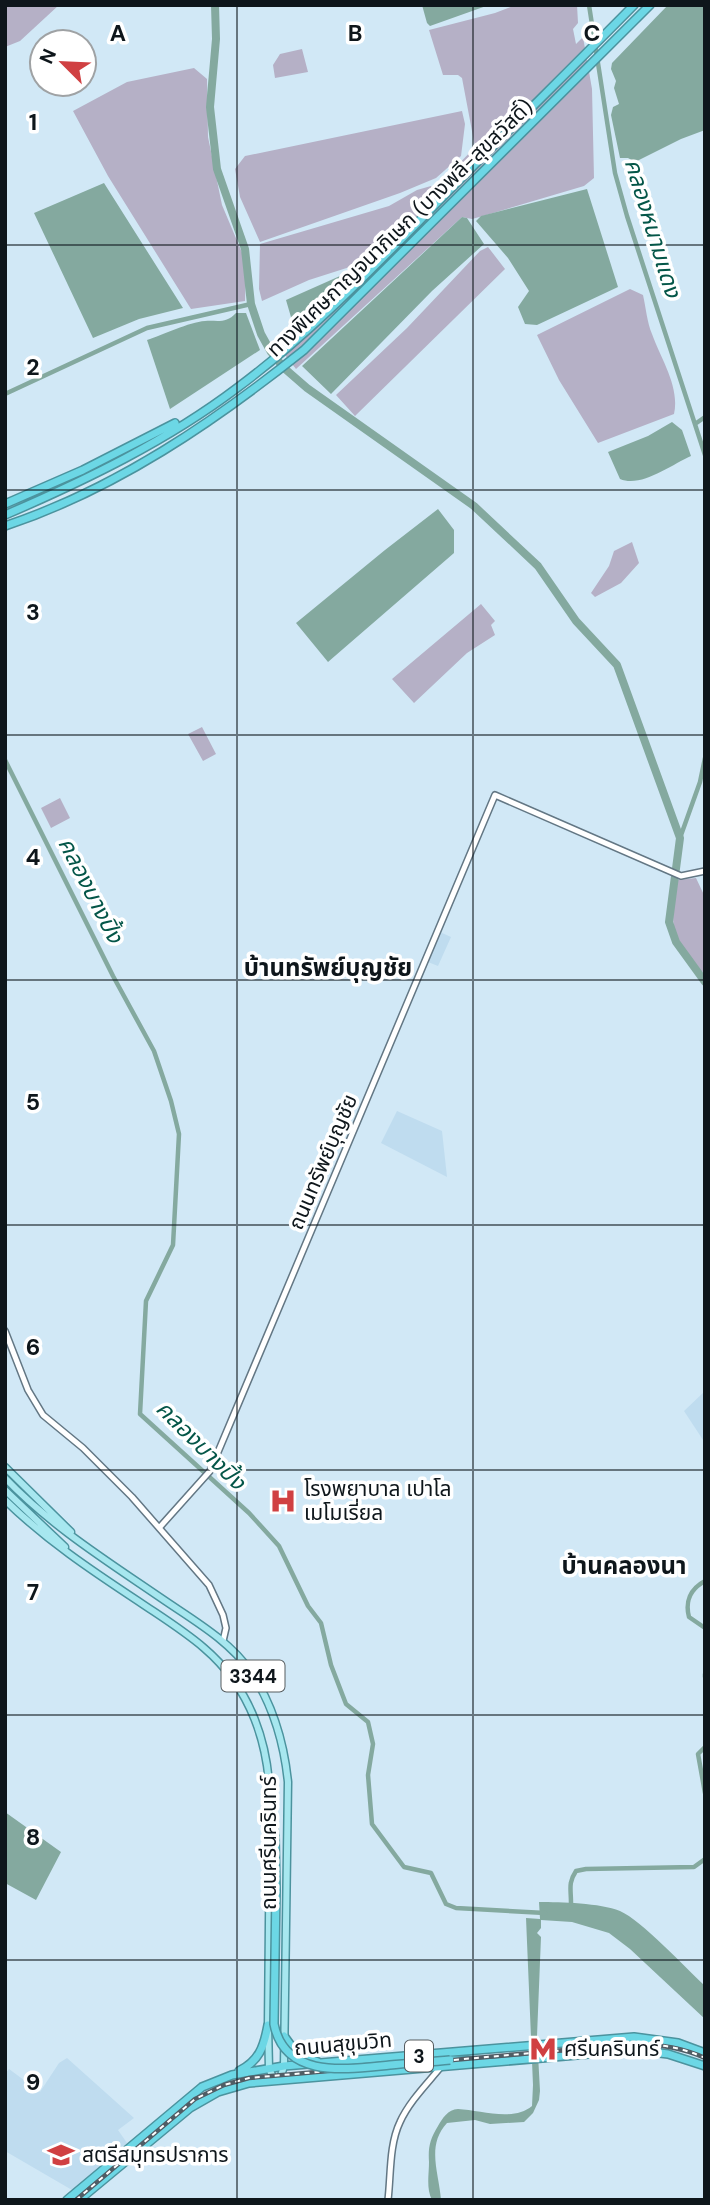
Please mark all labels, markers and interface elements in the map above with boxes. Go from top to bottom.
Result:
text: A [110,18,126,48]
text: B [348,18,362,48]
text: C [584,18,600,48]
north arrow [28,28,98,98]
text: N [34,45,62,68]
street label: ทางพิเศษกาญจนาภิเษก (บางพลี-สุขสวัสดิ์) [261,93,539,363]
text: 1 [29,107,37,137]
water label: คลองหนามแดง [618,155,689,302]
text: 2 [26,352,40,382]
text: 3 [26,597,40,627]
water label: คลองบางปิ้ง [52,832,131,949]
text: 4 [26,842,41,872]
district label: บ้านทรัพย์บุญชัย [244,952,412,983]
text: 5 [26,1087,40,1117]
street label: ถนนทรัพย์บุญชัย [282,1090,364,1234]
text: 6 [26,1332,40,1362]
water label: คลองบางปิ้ง [150,1394,253,1497]
place label: โรงพยาบาล เปาโล เมโมเรี่ยล [304,1475,452,1527]
hospital icon: โรงพยาบาล เปาโล เมโมเรี่ยล [268,1486,298,1516]
district label: บ้านคลองนา [562,1550,686,1581]
text: 7 [27,1577,39,1607]
road number: 3344 [222,1660,284,1692]
street label: ถนนศรีนครินทร์ [255,1775,283,1910]
text: 8 [26,1822,40,1852]
street label: ถนนสุขุมวิท [293,2026,393,2062]
metro station icon: ศรีนครินทร์ [528,2034,558,2064]
place label: ศรีนครินทร์ [564,2035,660,2063]
road number: 3 [405,2040,433,2072]
text: 9 [26,2067,40,2097]
school or university icon: สตรีสมุทรปราการ [46,2140,76,2170]
place label: สตรีสมุทรปราการ [82,2141,228,2169]

